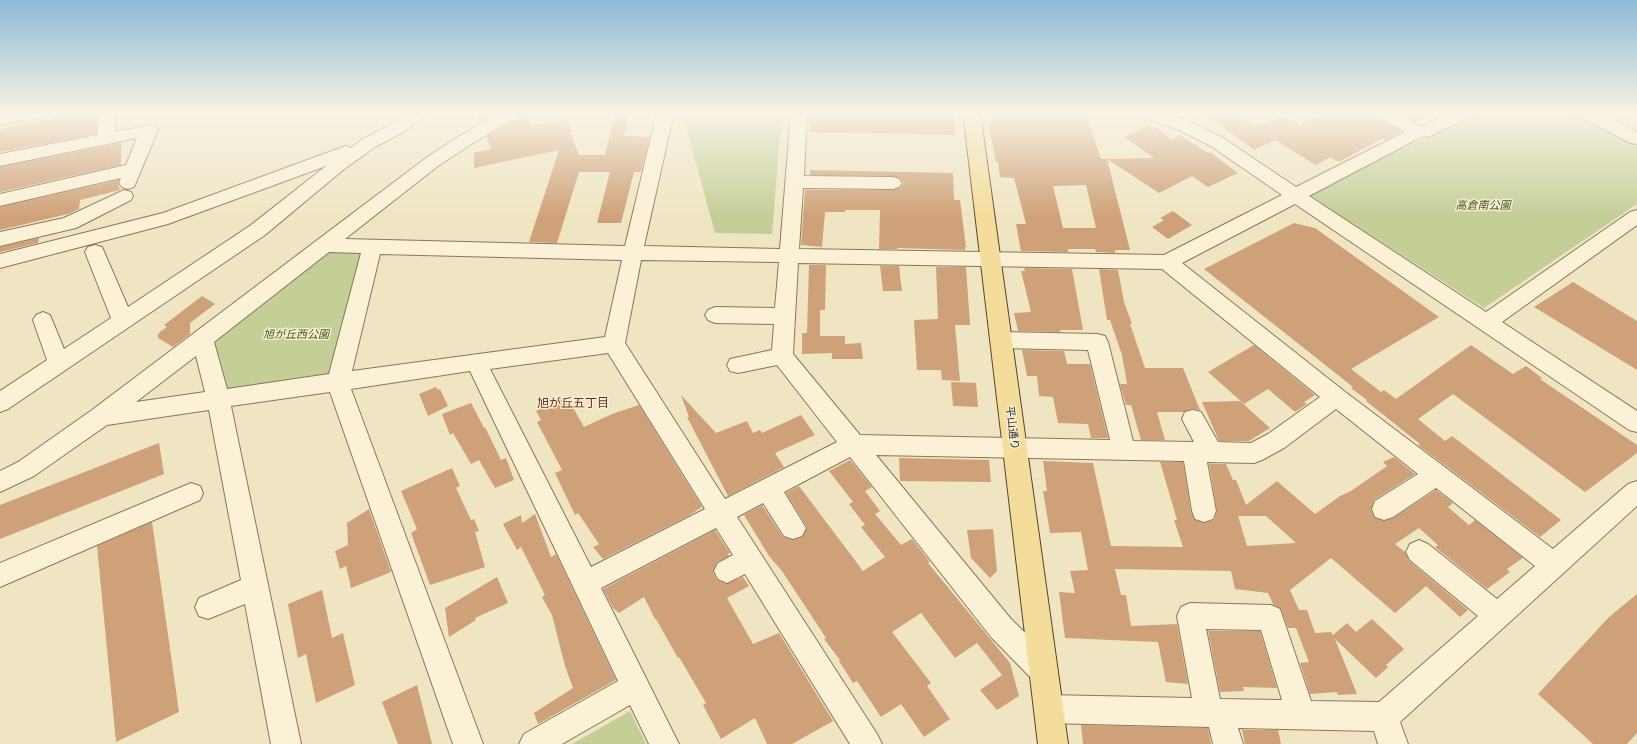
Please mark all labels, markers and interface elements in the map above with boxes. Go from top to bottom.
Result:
park label: 高倉南公園 [1456,199,1510,213]
park label: 旭が丘西公園 [263,328,329,342]
district label: 旭が丘五丁目 [537,396,609,410]
street label: 平山通り [1003,405,1021,451]

